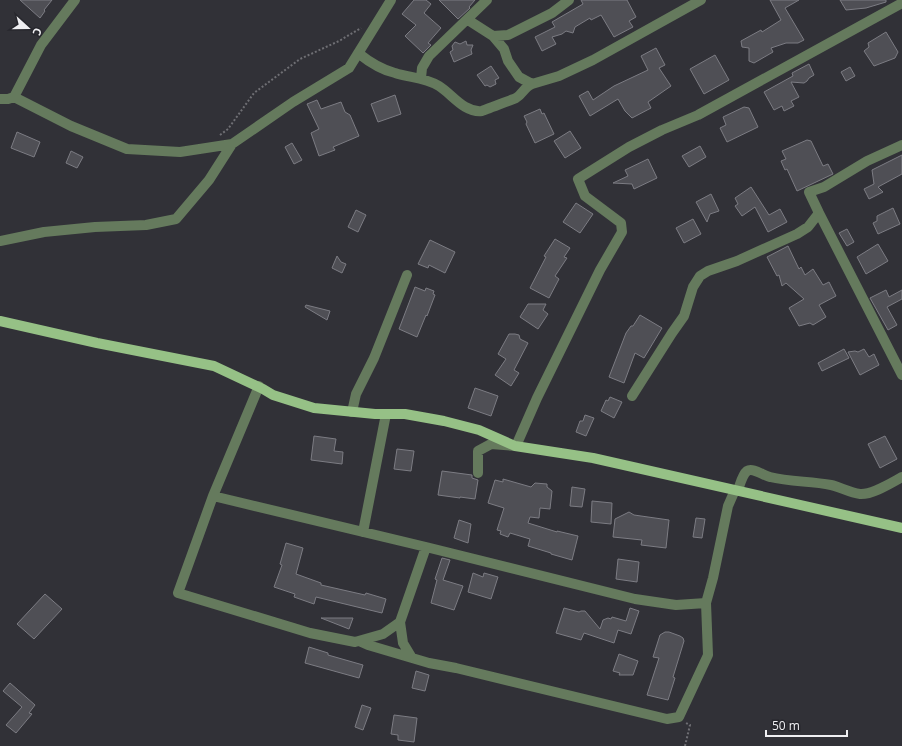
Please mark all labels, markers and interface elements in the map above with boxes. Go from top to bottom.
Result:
north arrow [8,8,48,48]
text: С [30,26,46,38]
scale bar [766,712,847,738]
text: 50 m [772,717,800,734]

